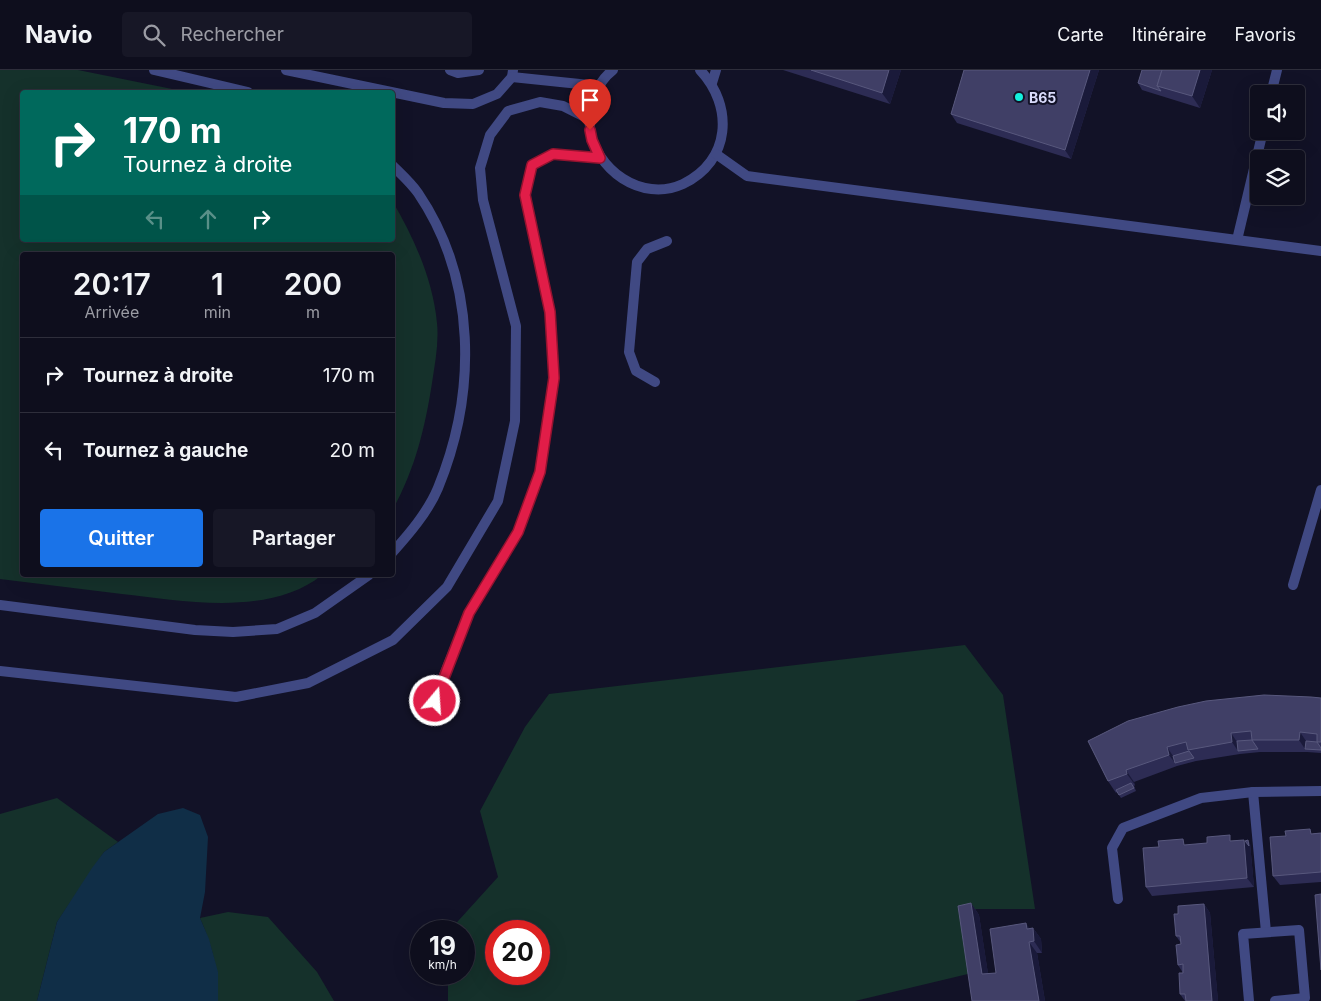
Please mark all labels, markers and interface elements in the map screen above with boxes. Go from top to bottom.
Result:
search box [122,12,472,57]
text: Navio [25,20,92,49]
icon: search [140,21,168,49]
text: Rechercher [180,23,284,46]
text: Carte [1057,24,1104,45]
text: Itinéraire [1132,24,1206,45]
text: Favoris [1234,24,1296,45]
pin [569,79,611,130]
map controls [1250,85,1305,205]
button: sound [1250,85,1305,140]
icon: arrive [576,86,604,114]
place label: B65 [1029,89,1056,106]
marker: B65 [1013,91,1025,103]
text: 170 m [123,109,222,151]
icon: right [40,110,105,175]
button: layers [1250,150,1305,205]
text: Tournez à droite [123,151,292,177]
icon: left [141,205,169,233]
icon: ahead [194,205,222,233]
icon: right [247,205,275,233]
text: 20:17 [73,266,151,302]
text: 1 [211,266,224,302]
text: 200 [284,266,342,302]
text: Arrivée [84,302,139,322]
text: min [204,302,231,322]
text: m [306,302,320,322]
icon: right [40,361,68,389]
text: Tournez à droite [83,364,233,387]
text: 170 m [323,364,375,387]
icon: left [40,436,68,464]
text: Tournez à gauche [83,439,248,462]
text: 20 m [329,439,375,462]
button: Quitter [40,509,203,567]
button: Partager [213,509,375,567]
position arrow [408,674,460,726]
speed limit sign: 20 [485,920,550,985]
text: 19 [429,931,456,961]
text: km/h [428,957,457,972]

